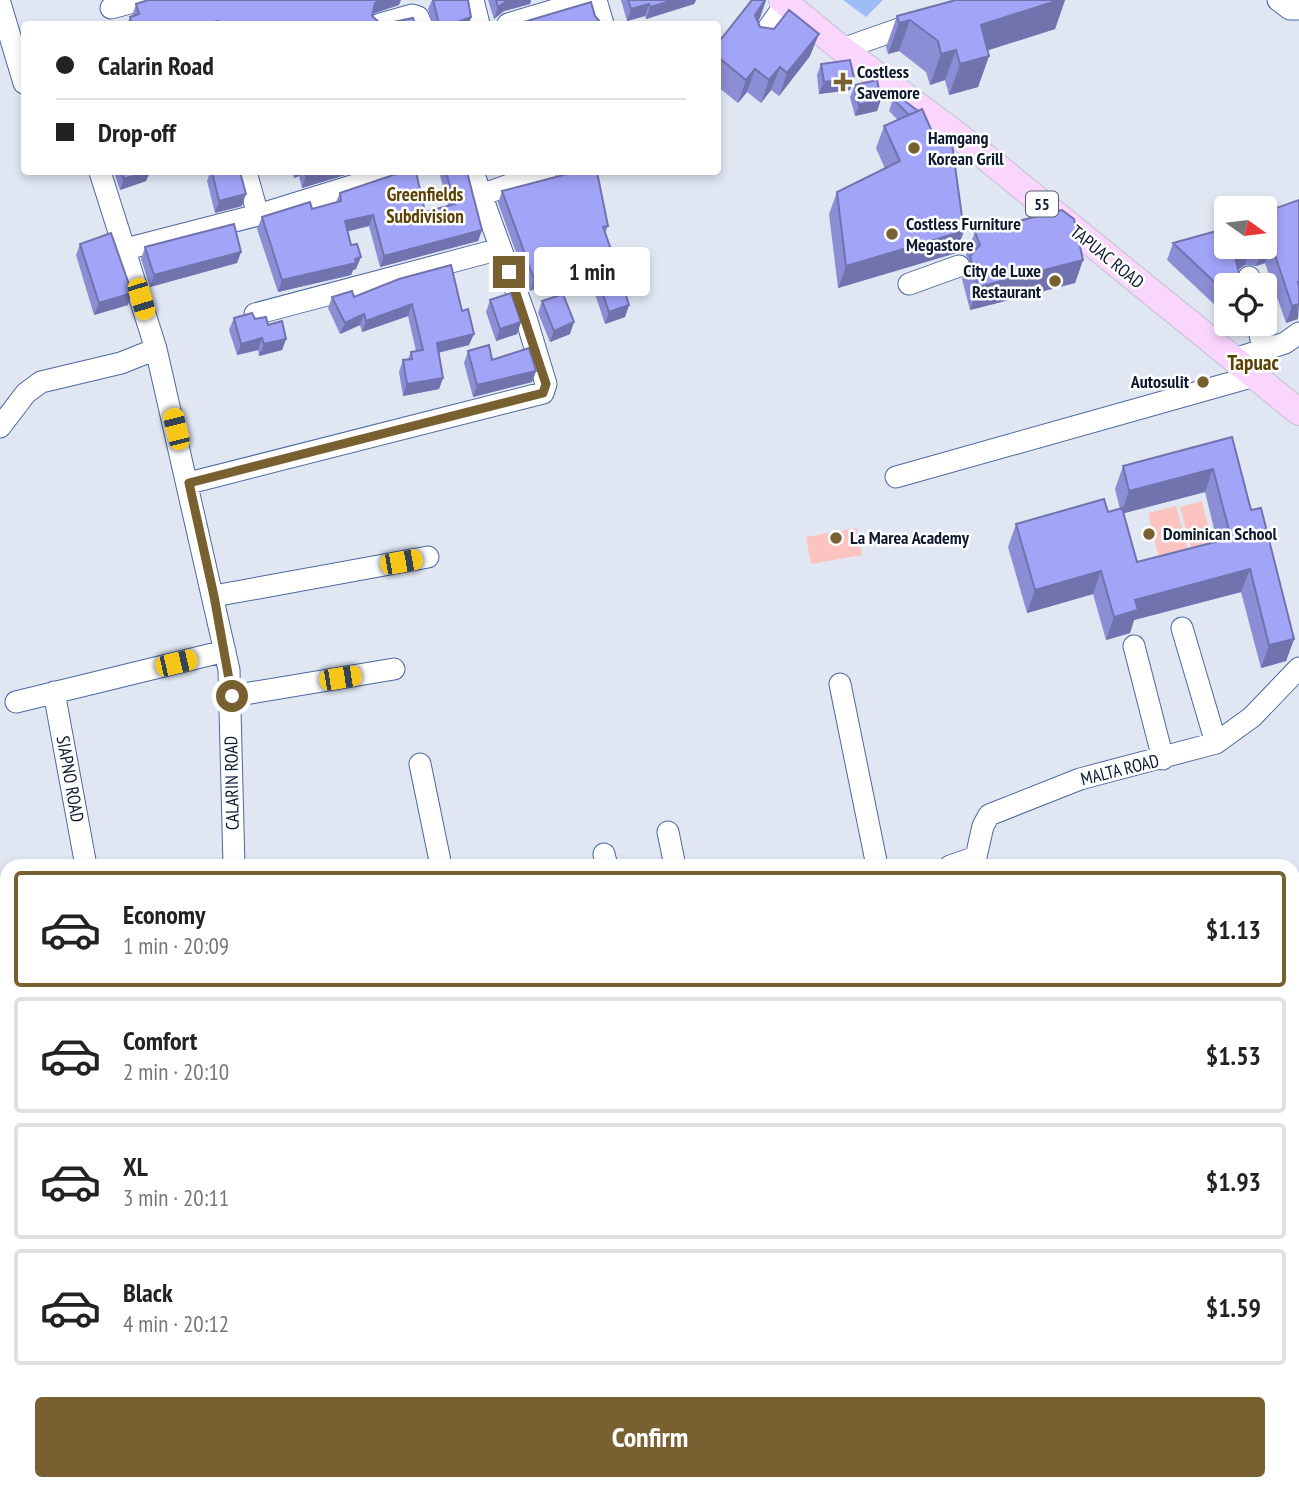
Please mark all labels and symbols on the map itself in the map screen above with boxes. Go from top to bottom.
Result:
place label: Costless Savemore [857,60,920,104]
marker: Costless Savemore [835,74,851,90]
place label: Hamgang Korean Grill [928,126,1004,170]
marker: Hamgang Korean Grill [906,140,922,156]
district label: Greenfields Subdivision [386,182,464,228]
road number: 55 [1026,192,1058,216]
north arrow [1214,196,1278,259]
place label: Costless Furniture Megastore [906,212,1021,256]
street label: TAPUAC ROAD [1066,220,1149,293]
marker: Costless Furniture Megastore [884,226,900,242]
callout: 1 min [534,247,649,296]
route end [493,256,525,288]
place label: City de Luxe Restaurant [963,259,1042,303]
marker: City de Luxe Restaurant [1047,273,1063,289]
car [125,276,158,322]
district label: Tapuac [1227,349,1279,376]
place label: Autosulit [1130,370,1190,393]
marker: Autosulit [1195,374,1211,390]
car [161,406,192,452]
place label: Dominican School [1163,522,1278,545]
place label: La Marea Academy [850,526,970,549]
marker: Dominican School [1141,526,1157,542]
marker: La Marea Academy [828,530,844,546]
car [379,548,424,576]
car [154,648,199,678]
car [318,664,363,692]
route start [216,680,248,712]
street label: SIAPNO ROAD [52,734,89,824]
street label: CALARIN ROAD [219,736,244,830]
street label: MALTA ROAD [1078,749,1161,790]

